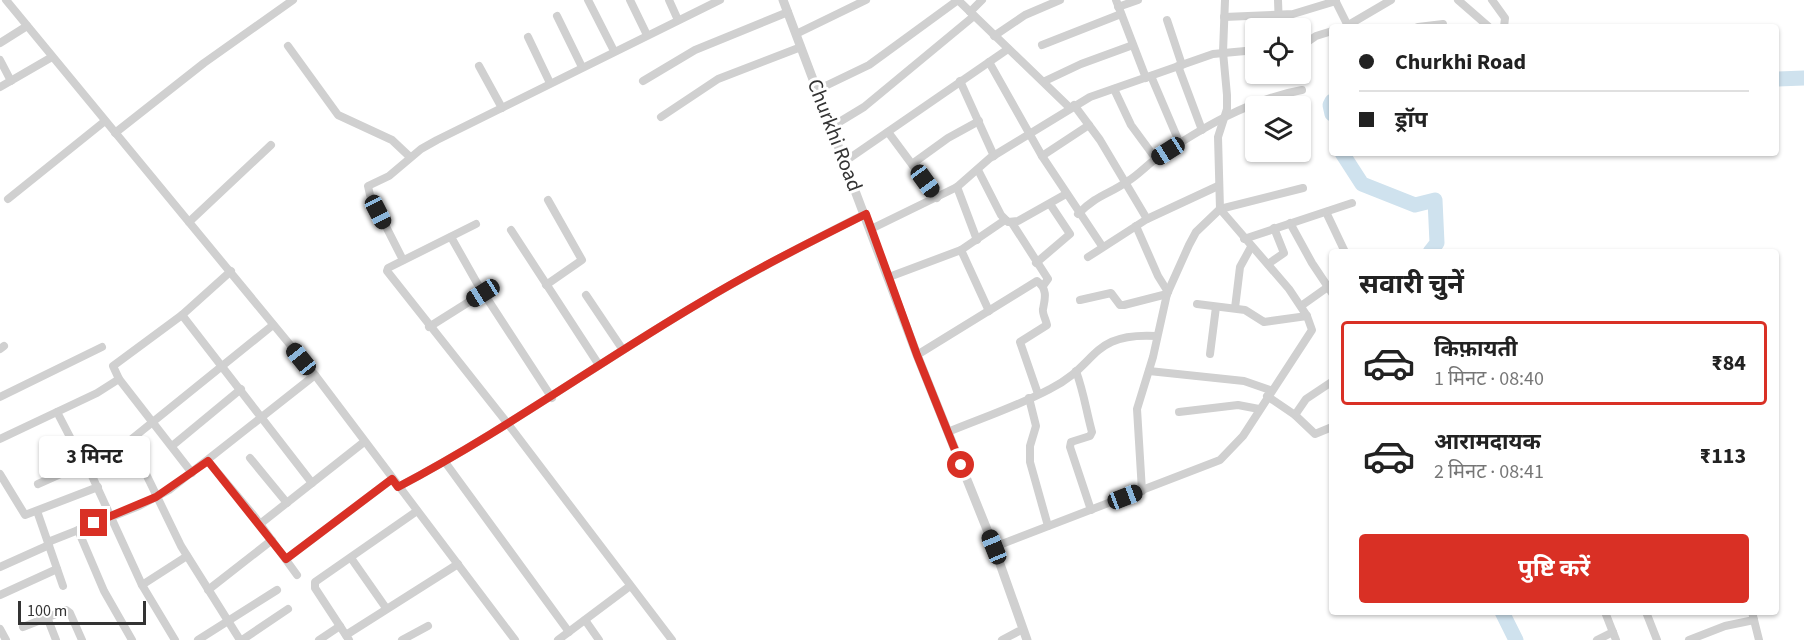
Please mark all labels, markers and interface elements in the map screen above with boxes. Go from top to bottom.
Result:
map controls [1245,18,1311,162]
button: locate [1245,18,1311,84]
text: Churkhi Road [1395,46,1526,78]
street label: Churkhi Road [800,74,870,196]
button: layers [1245,96,1311,162]
text: ड्रॉप [1395,104,1428,136]
car [1148,134,1188,168]
car [907,161,943,201]
car [362,192,394,232]
text: सवारी चुनें [1359,265,1464,304]
car [463,276,503,310]
text: किफ़ायती [1434,333,1518,365]
icon: car [1362,336,1416,390]
car [283,339,319,379]
text: ₹84 [1711,347,1746,379]
text: 1 मिनट · 08:40 [1434,365,1544,393]
text: आरामदायक [1434,426,1541,458]
icon: car [1362,429,1416,483]
callout: 3 मिनट [38,436,150,478]
text: ₹113 [1700,440,1746,472]
text: 3 मिनट [66,443,123,471]
route start [947,451,974,478]
text: 2 मिनट · 08:41 [1434,458,1544,486]
car [1105,482,1145,512]
route end [80,509,107,536]
car [979,527,1009,567]
button: पुष्टि करें [1359,534,1749,603]
scale bar [18,598,146,626]
text: 100 m [27,600,67,622]

